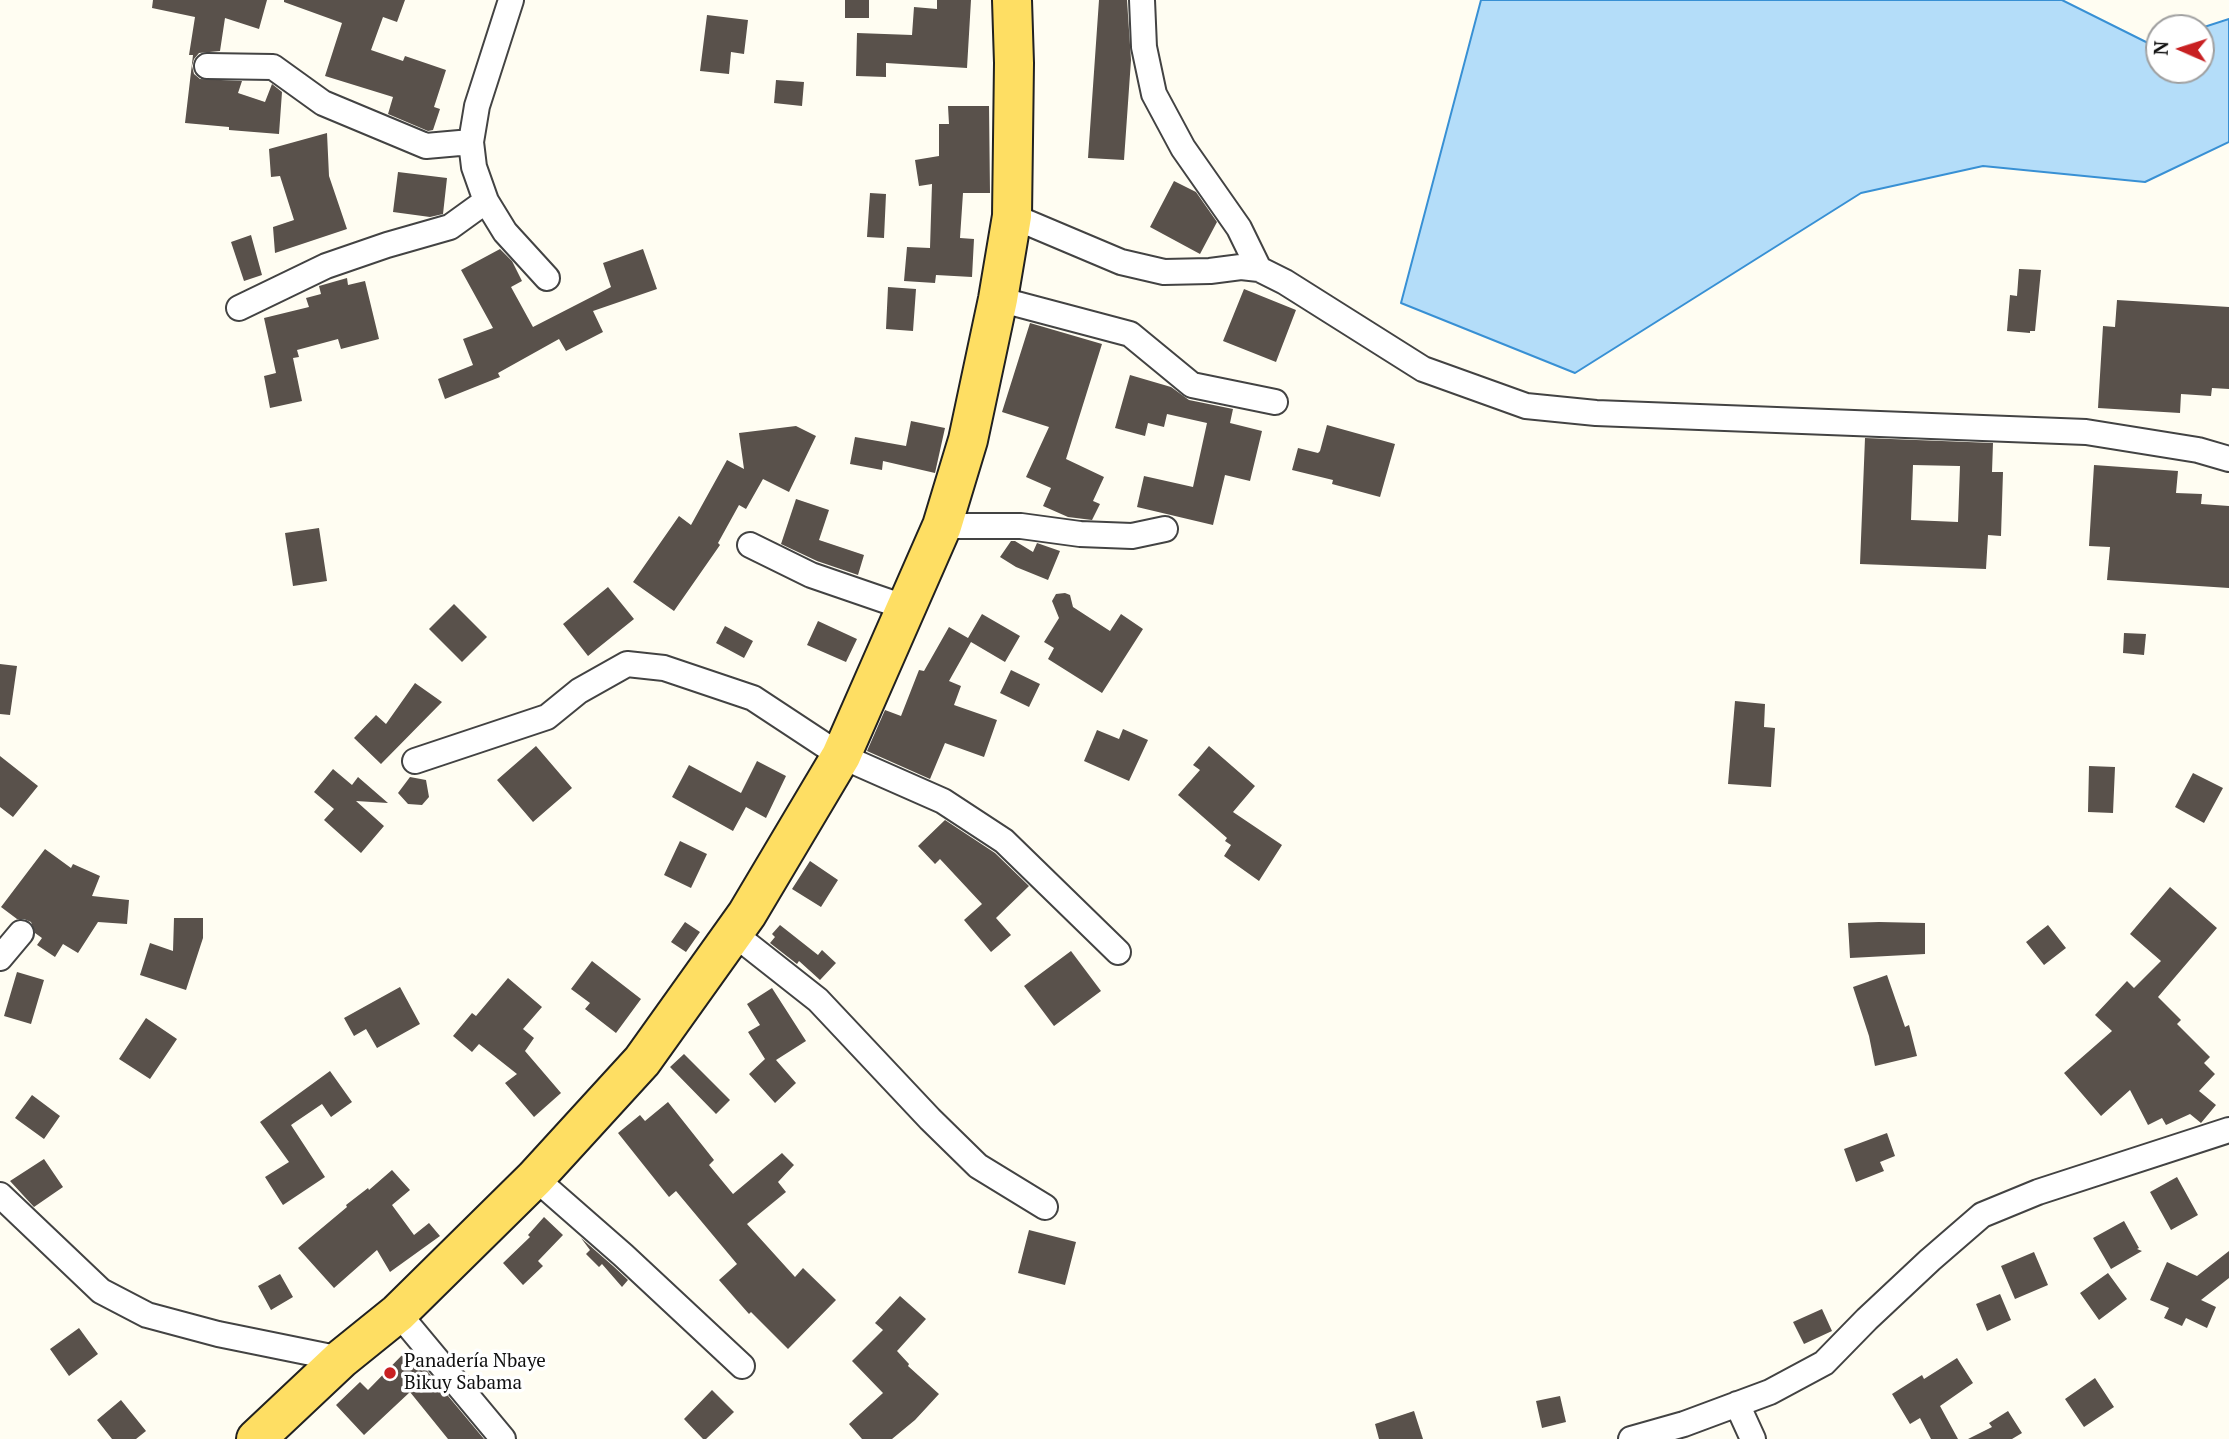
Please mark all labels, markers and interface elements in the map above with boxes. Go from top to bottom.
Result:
north arrow [2145,14,2215,84]
text: N [2148,40,2173,56]
place label: Panadería Nbaye Bikuy Sabama [404,1351,546,1395]
marker: Panadería Nbaye Bikuy Sabama [382,1365,398,1381]

